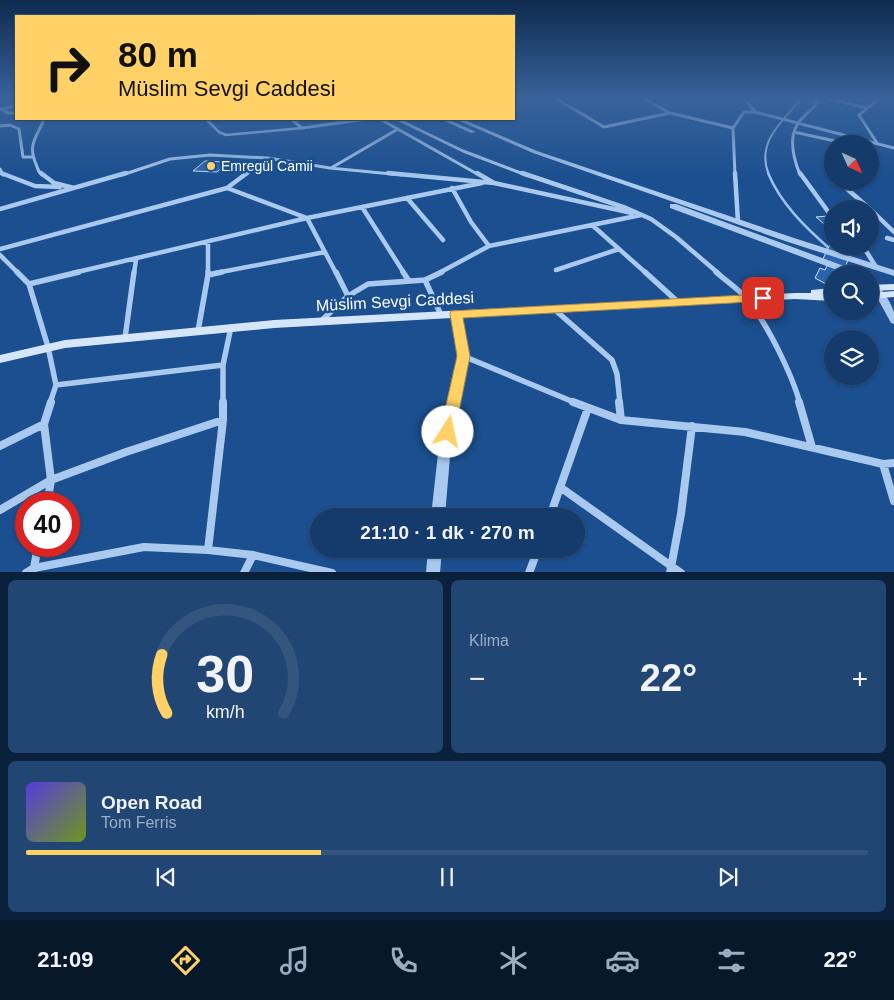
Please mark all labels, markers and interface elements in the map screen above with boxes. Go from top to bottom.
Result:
icon: right [35,35,100,100]
text: 80 m [118,35,198,74]
text: Müslim Sevgi Caddesi [118,76,336,101]
north arrow [824,135,879,190]
map controls [824,135,879,385]
place label: Emregül Camii [221,158,313,174]
marker: Emregül Camii [205,160,217,172]
button: sound [824,200,879,255]
button: search [824,265,879,320]
pin [742,277,784,319]
icon: arrive [749,284,777,312]
street label: Müslim Sevgi Caddesi [316,289,475,314]
button: layers [824,330,879,385]
position arrow [421,405,473,457]
speed limit sign: 40 [15,492,80,557]
text: 21:10 · 1 dk · 270 m [360,522,535,543]
text: Klima [469,632,509,649]
text: 30 [197,645,254,703]
text: 22° [640,657,697,699]
text: − [469,663,485,694]
text: + [852,663,868,694]
text: km/h [206,702,245,722]
text: Open Road [101,792,202,813]
text: Tom Ferris [101,814,177,831]
icon: previous [152,863,180,891]
icon: pause [433,863,461,891]
icon: next [714,863,742,891]
icon: directions [168,943,203,978]
icon: music [277,943,312,978]
icon: phone [386,943,421,978]
icon: climate [496,943,531,978]
icon: car [605,943,640,978]
icon: filters [714,943,749,978]
text: 21:09 [37,947,93,972]
text: 22° [824,947,857,972]

